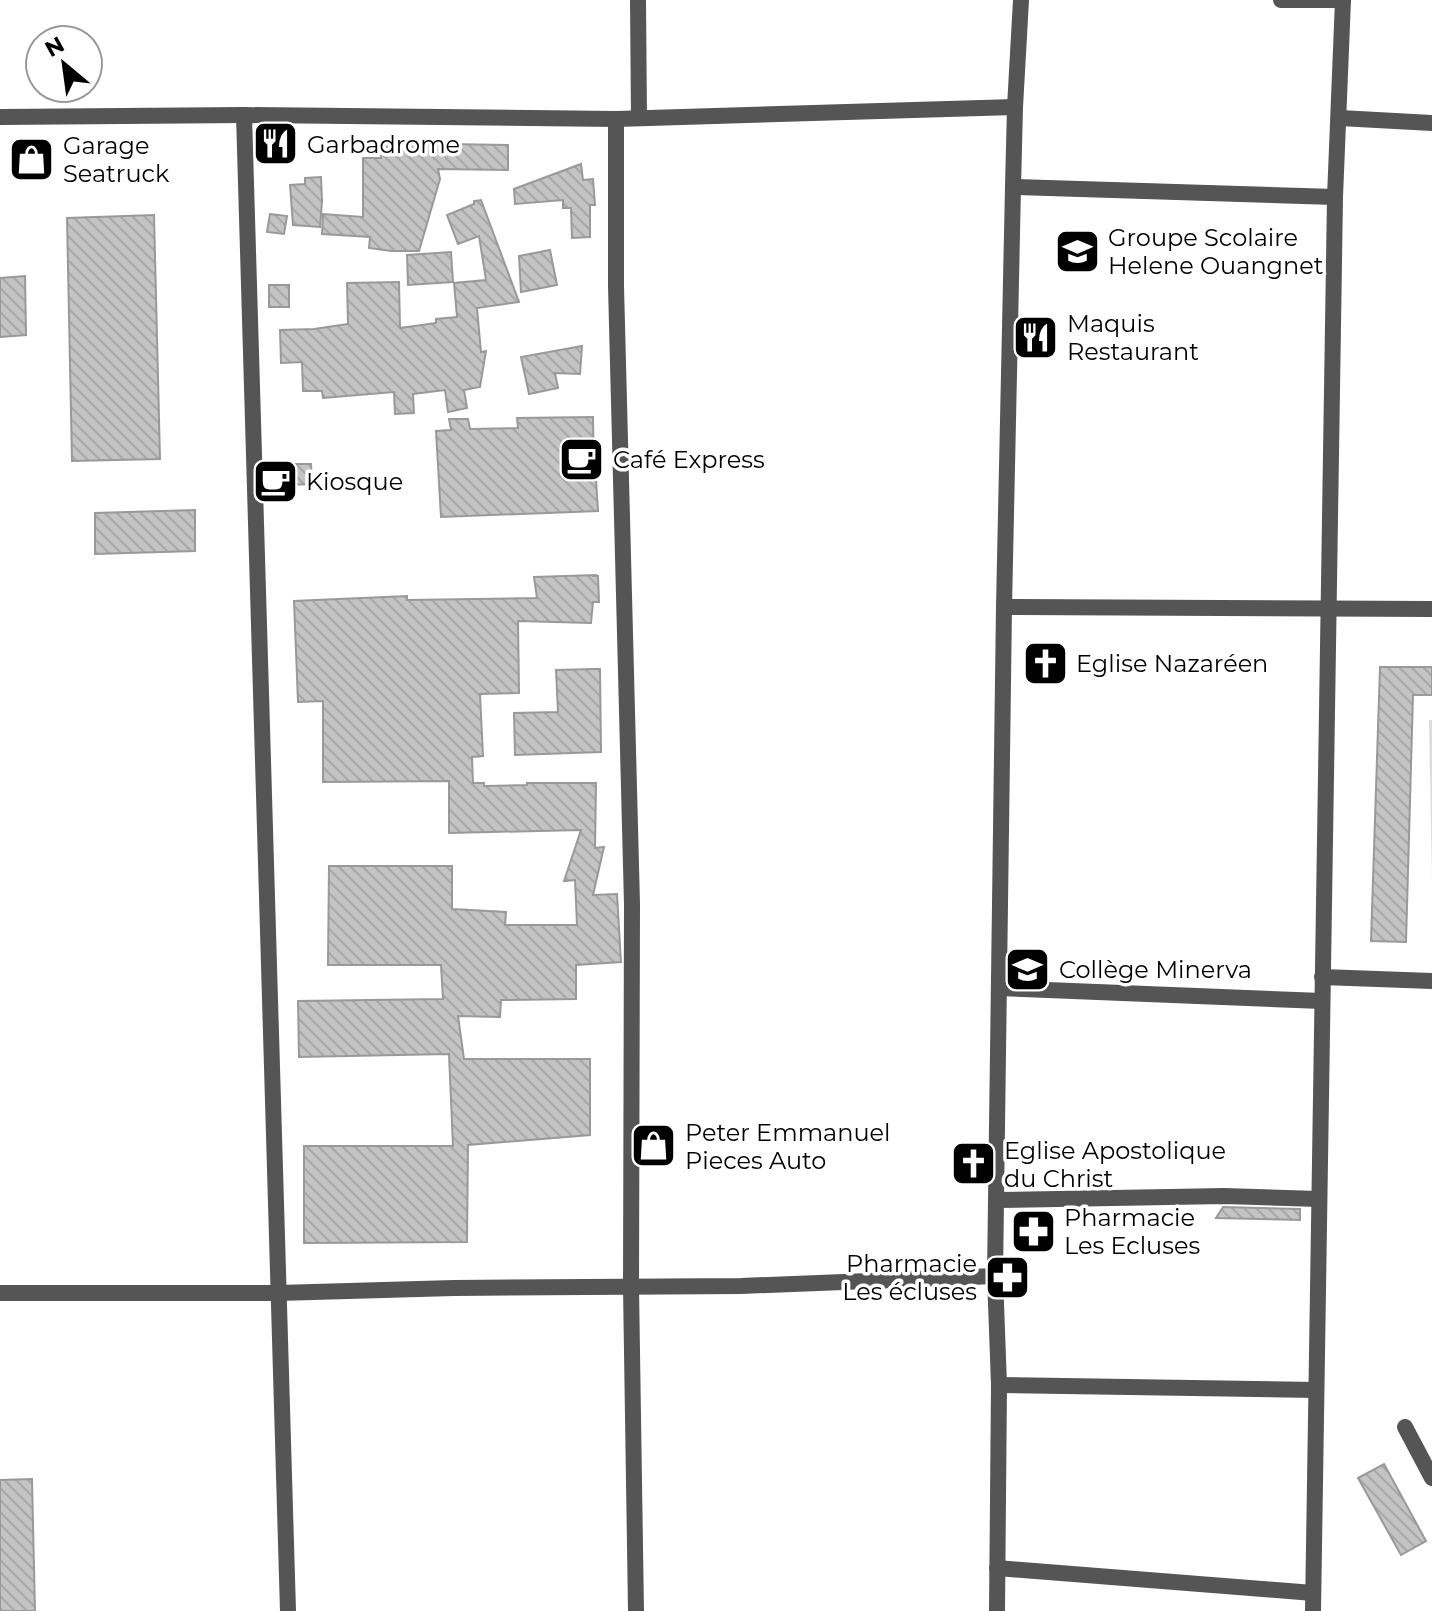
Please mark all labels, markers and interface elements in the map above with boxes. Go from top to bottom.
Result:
north arrow [24,24,104,104]
text: N [40,31,69,63]
restaurant icon: Garbadrome [252,120,300,168]
place label: Garbadrome [307,130,460,159]
place label: Garage Seatruck [63,131,170,188]
shop icon: Garage Seatruck [8,135,56,183]
place label: Groupe Scolaire Helene Ouangnet [1108,223,1324,280]
school or university icon: Groupe Scolaire Helene Ouangnet [1053,227,1101,275]
place label: Maquis Restaurant [1067,309,1199,366]
restaurant icon: Maquis Restaurant [1012,313,1060,361]
cafe icon: Café Express [558,435,606,483]
place label: Café Express [613,445,765,474]
cafe icon: Kiosque [251,457,299,505]
place label: Kiosque [306,467,403,496]
church icon: Eglise Nazaréen [1021,639,1069,687]
place label: Eglise Nazaréen [1076,649,1268,678]
school or university icon: Collège Minerva [1004,945,1052,993]
place label: Collège Minerva [1059,955,1252,984]
place label: Peter Emmanuel Pieces Auto [685,1118,891,1175]
shop icon: Peter Emmanuel Pieces Auto [630,1122,678,1170]
place label: Eglise Apostolique du Christ [1004,1136,1226,1193]
church icon: Eglise Apostolique du Christ [949,1140,997,1188]
place label: Pharmacie Les Ecluses [1064,1203,1200,1260]
pharmacy icon: Pharmacie Les Ecluses [1009,1207,1057,1255]
place label: Pharmacie Les écluses [842,1249,977,1306]
pharmacy icon: Pharmacie Les écluses [984,1253,1032,1301]

